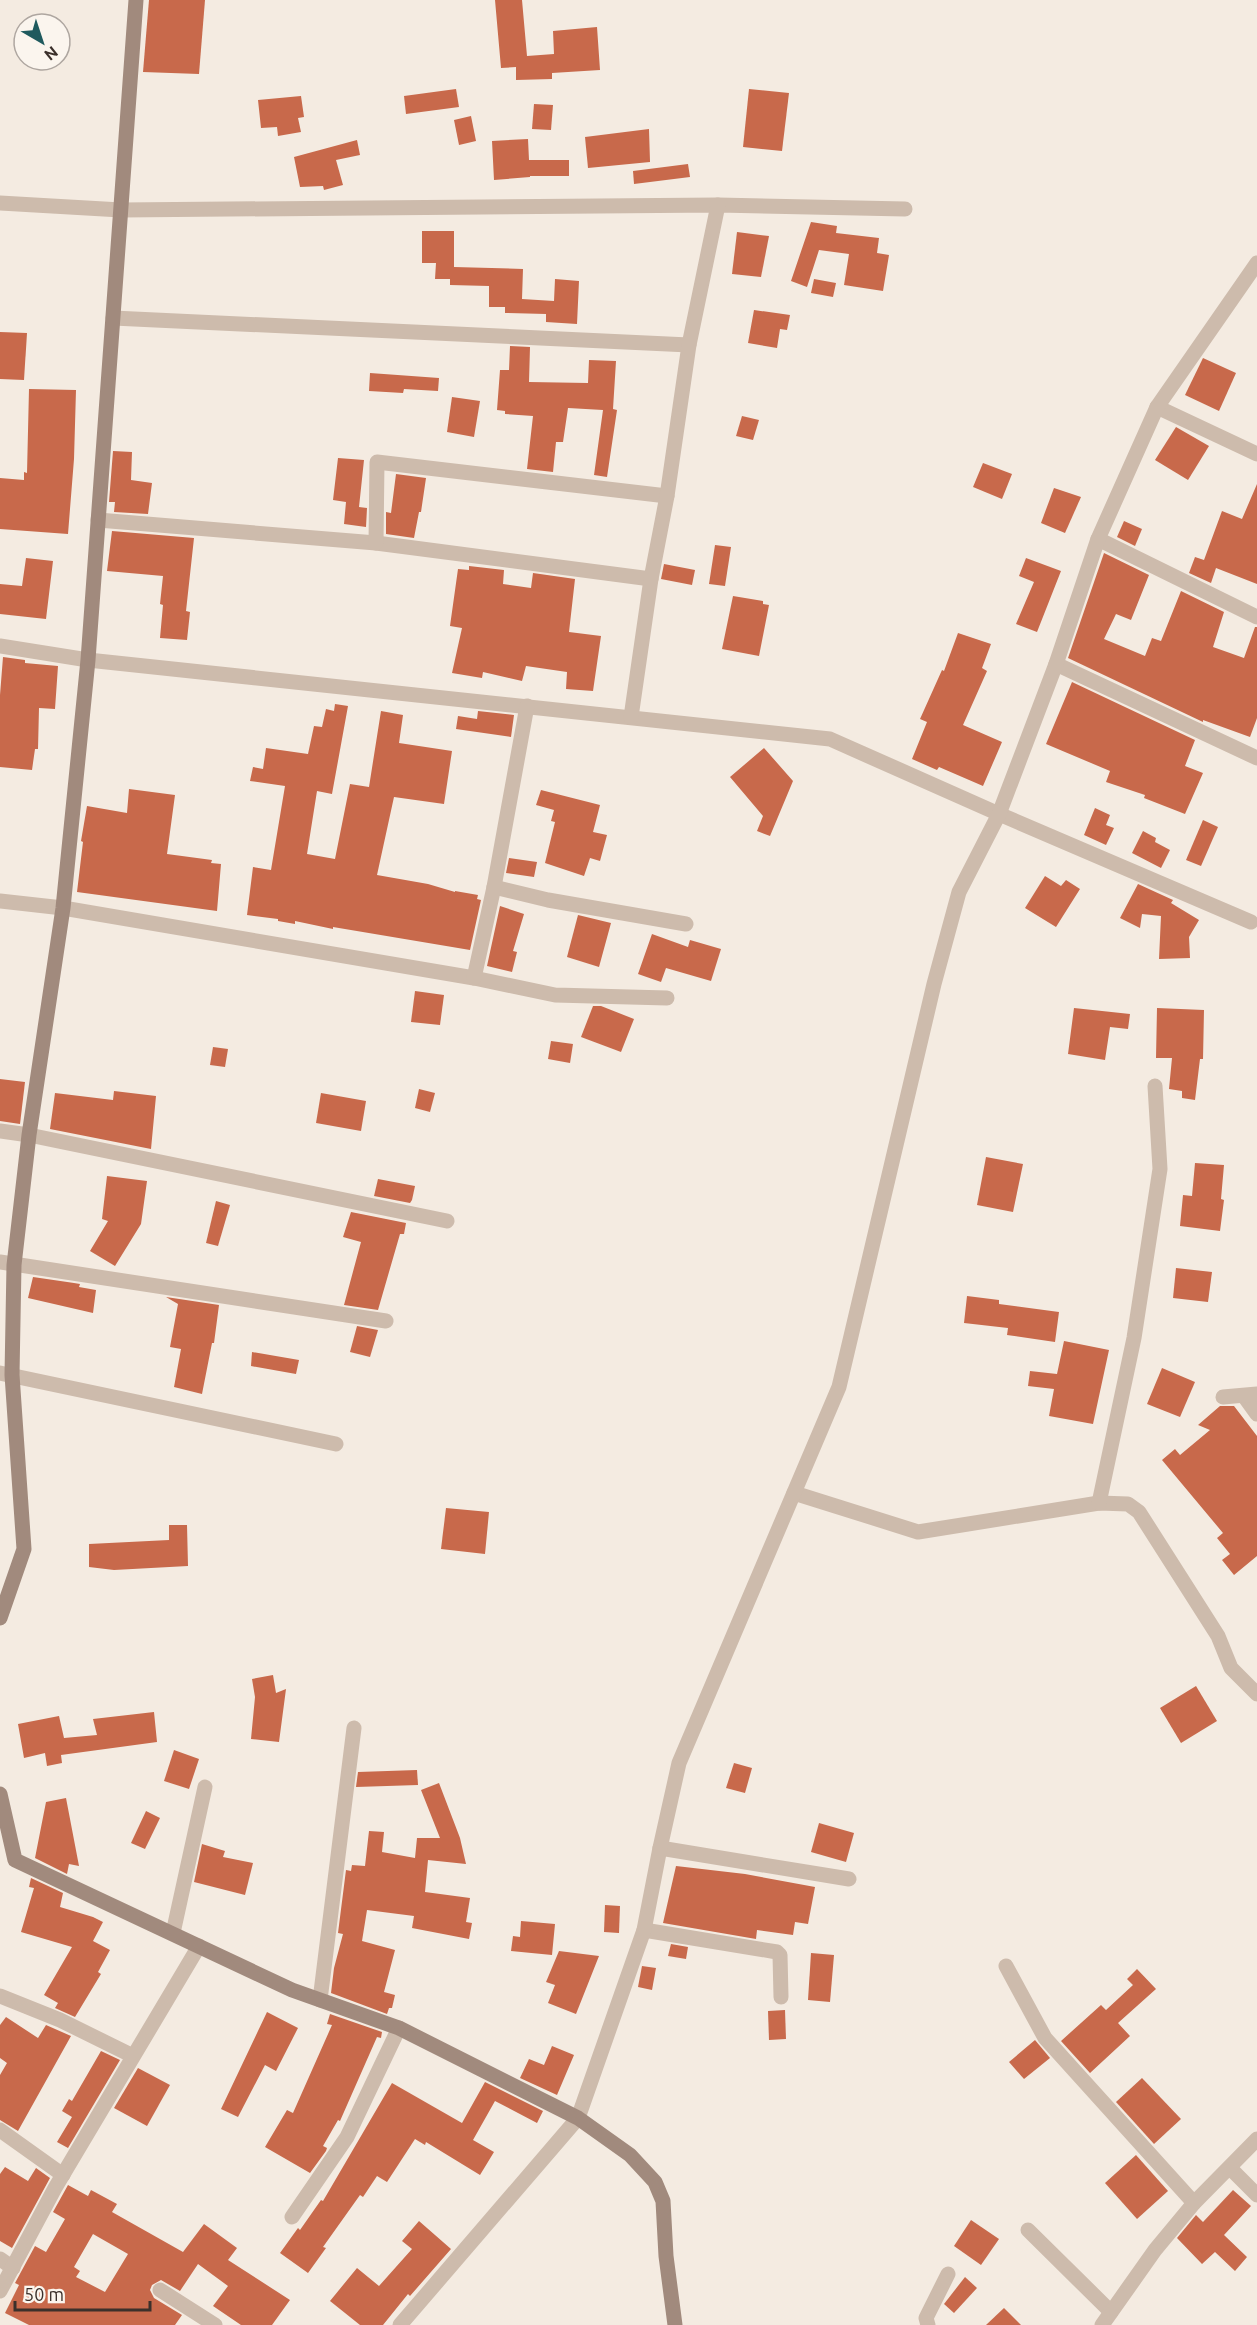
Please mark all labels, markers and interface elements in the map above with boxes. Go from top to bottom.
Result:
north arrow [12,12,72,72]
text: N [41,43,62,64]
scale bar [15,2274,150,2312]
text: 50 m [24,2284,64,2304]

